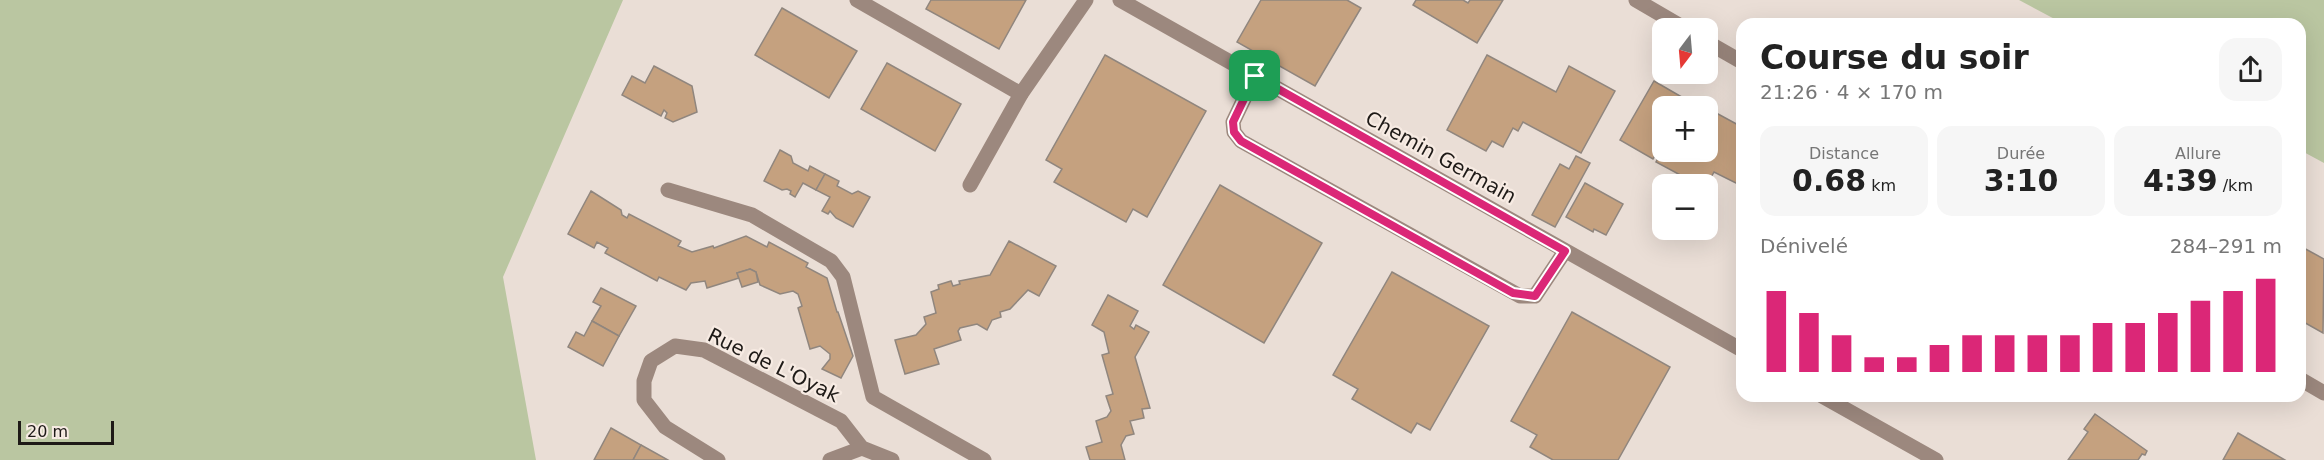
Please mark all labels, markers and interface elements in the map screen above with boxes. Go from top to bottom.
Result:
north arrow [1652,18,1718,84]
map controls [1652,18,1718,240]
text: Course du soir [1760,38,2029,77]
button: share [2219,38,2282,101]
pin [1229,50,1280,101]
icon: arrive [1238,59,1271,92]
text: 21:26 · 4 × 170 m [1760,80,1943,104]
button: + [1652,96,1718,162]
street label: Chemin Germain [1361,106,1521,208]
text: Distance [1809,144,1879,163]
text: Durée [1997,144,2045,163]
text: Allure [2175,144,2221,163]
text: 0.68 [1792,163,1866,198]
text: 3:10 [1984,163,2058,198]
text: 4:39 [2143,163,2218,198]
button: − [1652,174,1718,240]
text: km [1866,176,1896,195]
text: /km [2218,176,2253,195]
text: Dénivelé [1760,234,1848,258]
text: 284–291 m [2170,234,2282,258]
street label: Rue de L'Oyak [704,323,844,407]
scale bar [18,418,114,446]
text: 20 m [27,422,68,441]

